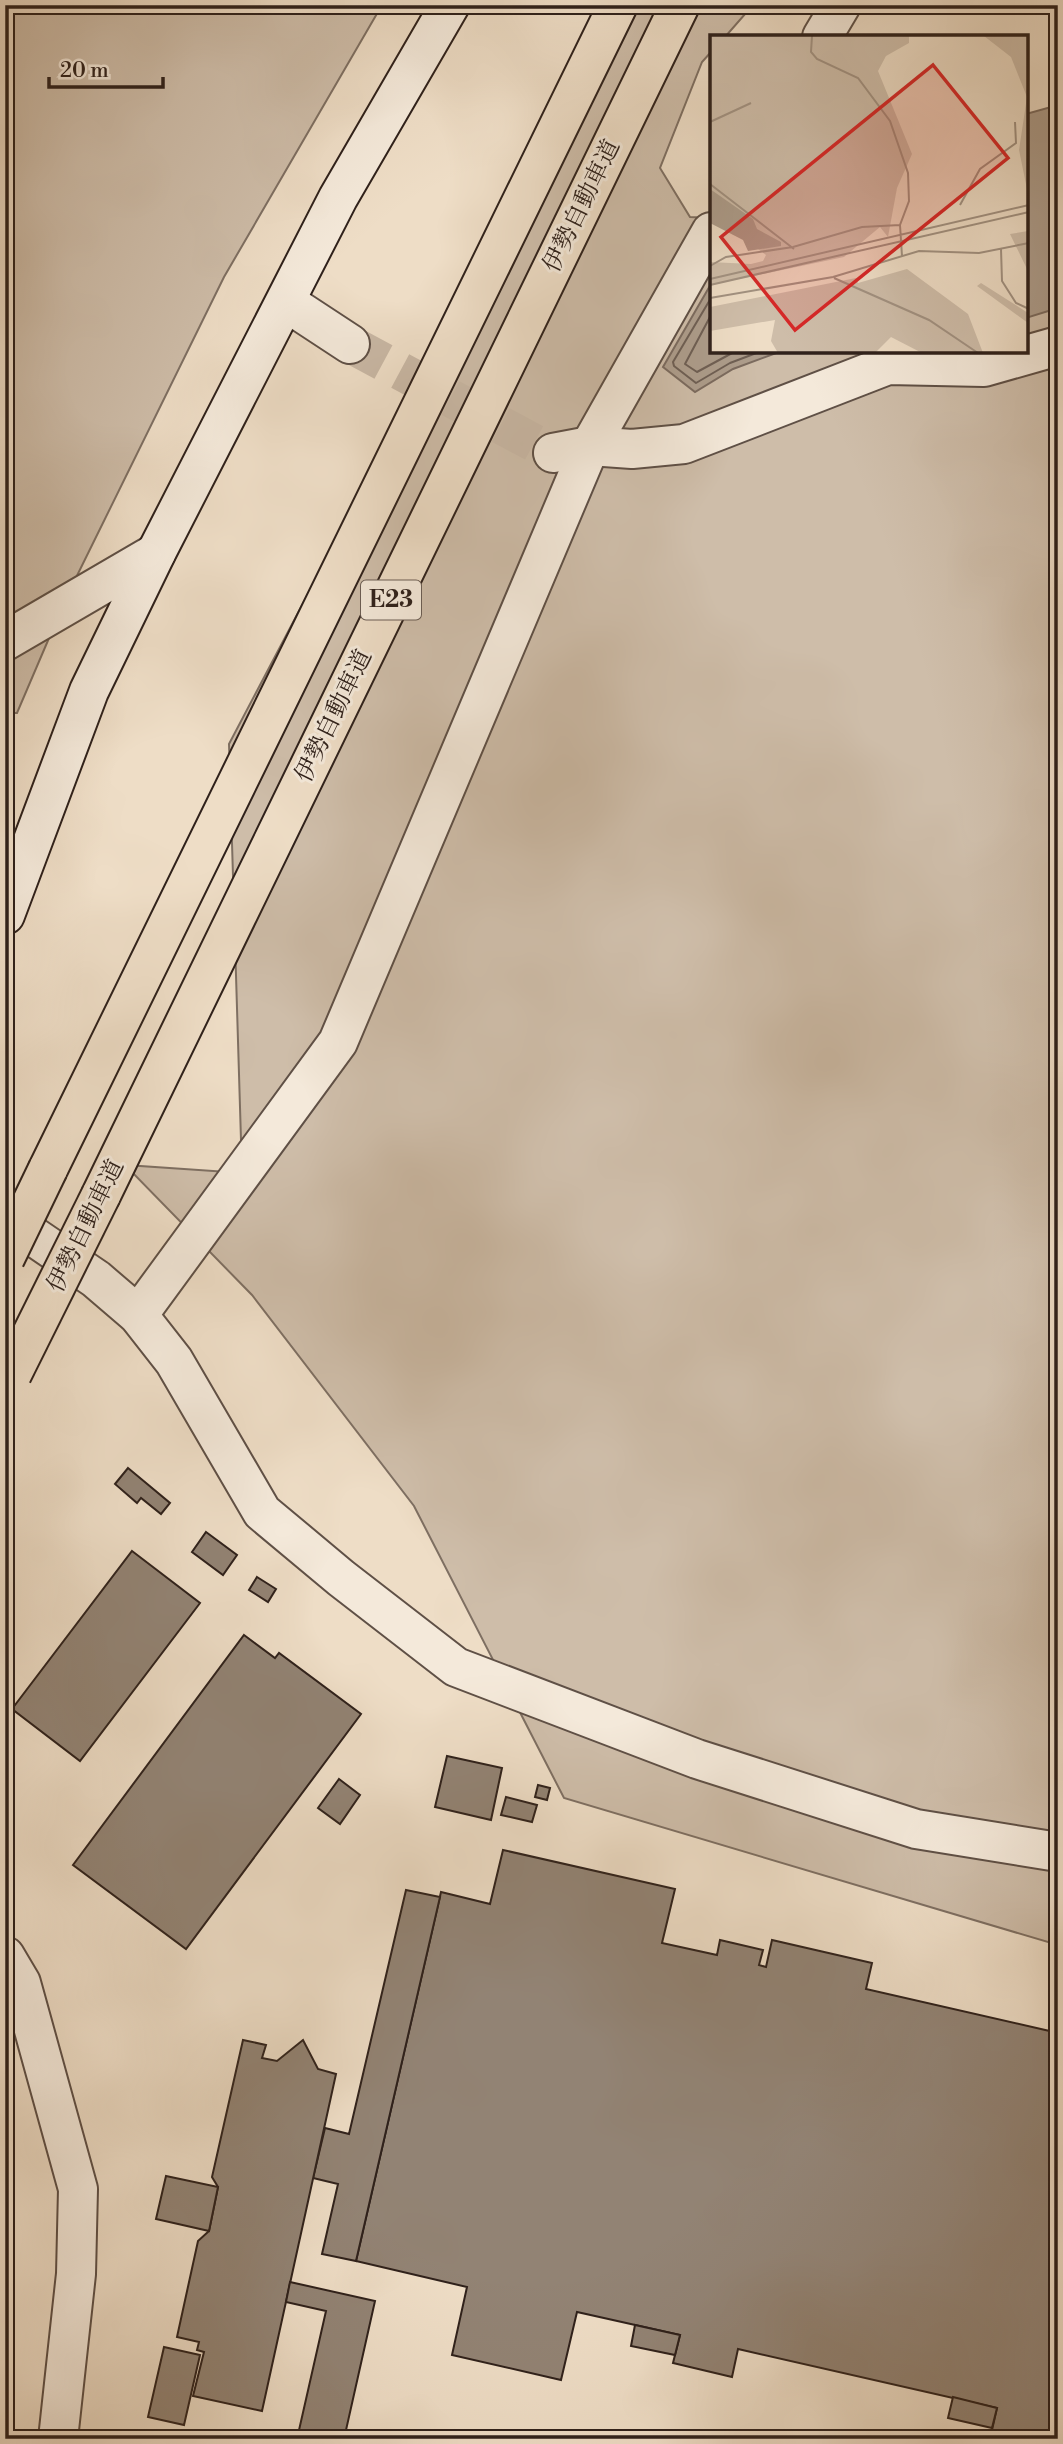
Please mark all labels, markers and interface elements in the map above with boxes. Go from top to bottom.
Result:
inset map [710,35,1028,354]
scale bar [49,46,163,90]
text: 20 m [60,58,109,84]
street label: 伊勢自動車道 [537,135,627,277]
road number: E23 [361,580,421,620]
street label: 伊勢自動車道 [289,645,379,787]
street label: 伊勢自動車道 [41,1155,131,1297]

